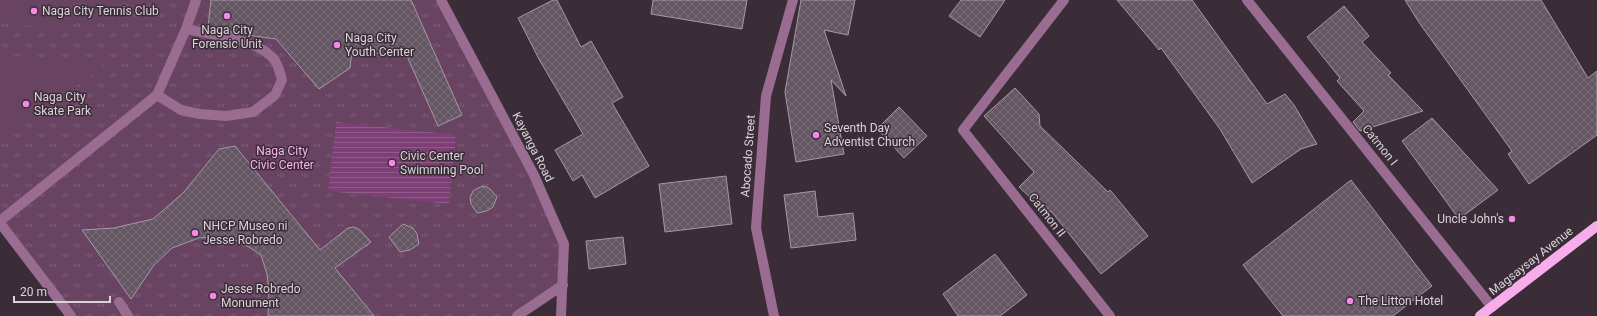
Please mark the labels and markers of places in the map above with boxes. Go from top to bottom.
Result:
place label: Naga City Tennis Club [42,4,159,18]
marker: Naga City Tennis Club [29,6,39,16]
marker: Naga City Forensic Unit [222,11,232,21]
place label: Naga City Forensic Unit [192,23,262,51]
place label: Naga City Youth Center [345,31,414,59]
marker: Naga City Youth Center [332,40,342,50]
place label: Naga City Skate Park [34,90,92,118]
marker: Naga City Skate Park [21,99,31,109]
place label: Seventh Day Adventist Church [824,121,915,149]
marker: Seventh Day Adventist Church [811,130,821,140]
place label: Civic Center Swimming Pool [400,149,483,177]
marker: Civic Center Swimming Pool [387,158,397,168]
place label: Uncle John's [1437,212,1504,226]
marker: Uncle John's [1507,214,1517,224]
place label: NHCP Museo ni Jesse Robredo [203,219,288,247]
marker: NHCP Museo ni Jesse Robredo [190,228,200,238]
place label: Jesse Robredo Monument [221,282,301,310]
marker: Jesse Robredo Monument [208,291,218,301]
place label: The Litton Hotel [1358,294,1443,308]
marker: The Litton Hotel [1345,296,1355,306]

